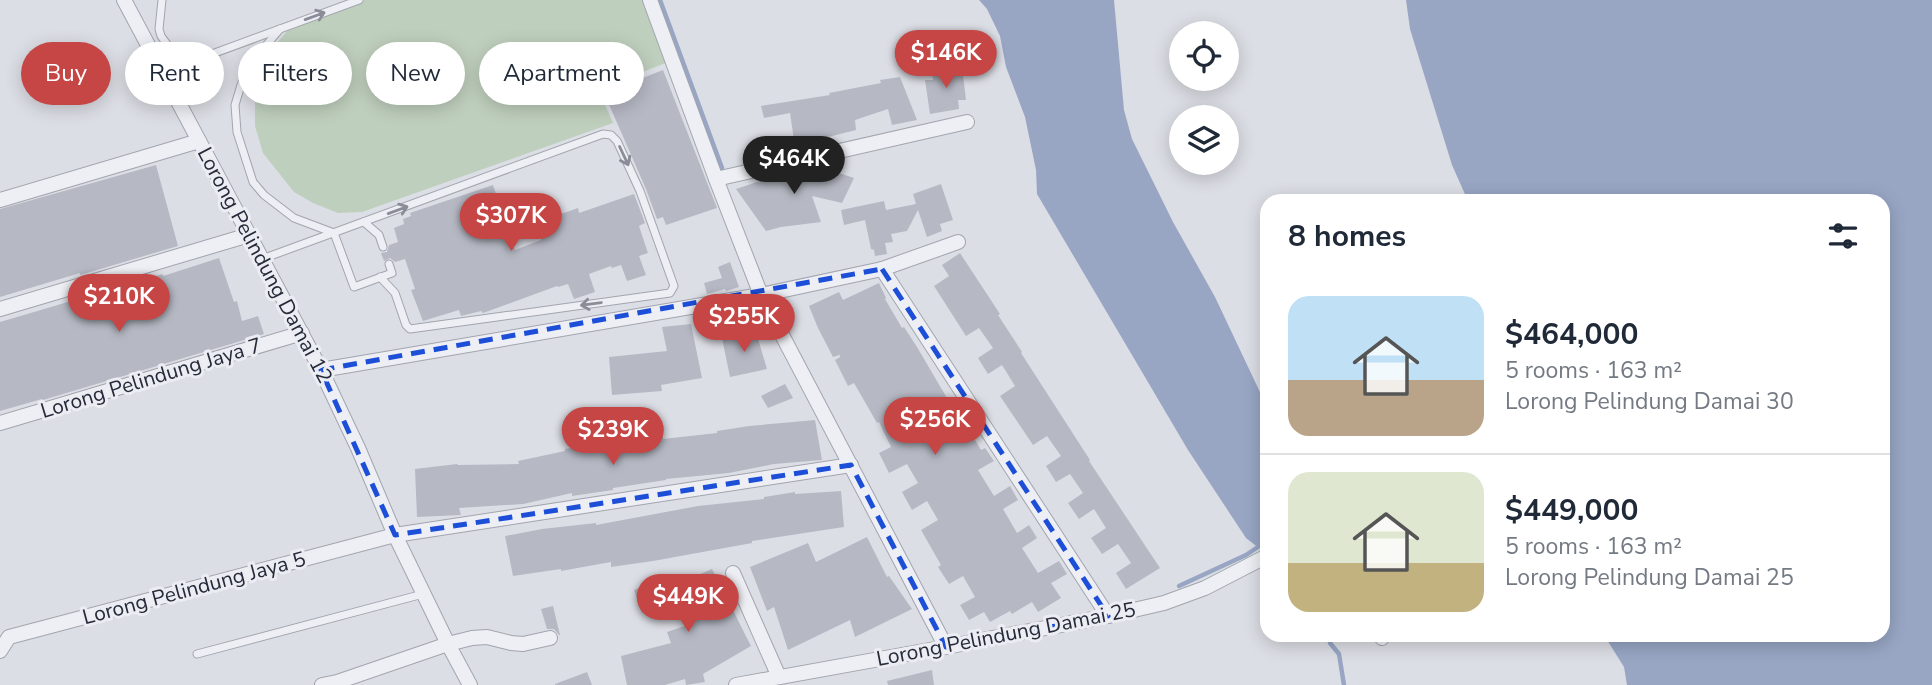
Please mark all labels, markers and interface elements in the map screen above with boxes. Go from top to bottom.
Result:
one-way arrow [303,9,325,21]
map controls [1169,21,1239,175]
button: locate [1169,21,1239,91]
pin: $146K [897,31,995,90]
text: $146K [911,37,981,68]
chip: Buy [21,42,111,105]
chip: Rent [125,42,224,105]
chip: Filters [238,42,352,105]
chip: New [366,42,465,105]
chip: Apartment [479,42,644,105]
button: layers [1169,105,1239,175]
pin: $464K [745,136,843,196]
street label: Lorong Pelindung Damai 12 [191,142,339,388]
text: $464K [759,143,829,174]
one-way arrow [618,145,631,166]
pin: $307K [462,194,560,253]
text: $307K [476,200,546,231]
one-way arrow [386,203,408,215]
text: 8 homes [1288,216,1406,257]
icon: filters [1824,217,1862,255]
pin: $210K [70,274,168,334]
text: $210K [84,281,154,312]
pin: $255K [695,294,793,354]
one-way arrow [580,298,603,311]
text: $255K [709,301,779,332]
text: $464,000 [1505,314,1638,355]
icon: home [1344,324,1428,408]
street label: Lorong Pelindung Jaya 7 [37,331,265,425]
text: 5 rooms · 163 m² [1505,355,1682,386]
text: Lorong Pelindung Damai 30 [1505,386,1794,417]
pin: $256K [886,398,984,457]
text: $256K [900,404,970,435]
pin: $239K [564,407,662,467]
text: $239K [578,414,648,445]
text: $449,000 [1505,490,1638,531]
icon: home [1344,500,1428,584]
text: 5 rooms · 163 m² [1505,531,1682,562]
street label: Lorong Pelindung Jaya 5 [79,545,309,631]
text: Lorong Pelindung Damai 25 [1505,562,1794,593]
pin: $449K [639,574,737,634]
text: $449K [653,581,723,612]
street label: Lorong Pelindung Damai 25 [874,595,1138,673]

